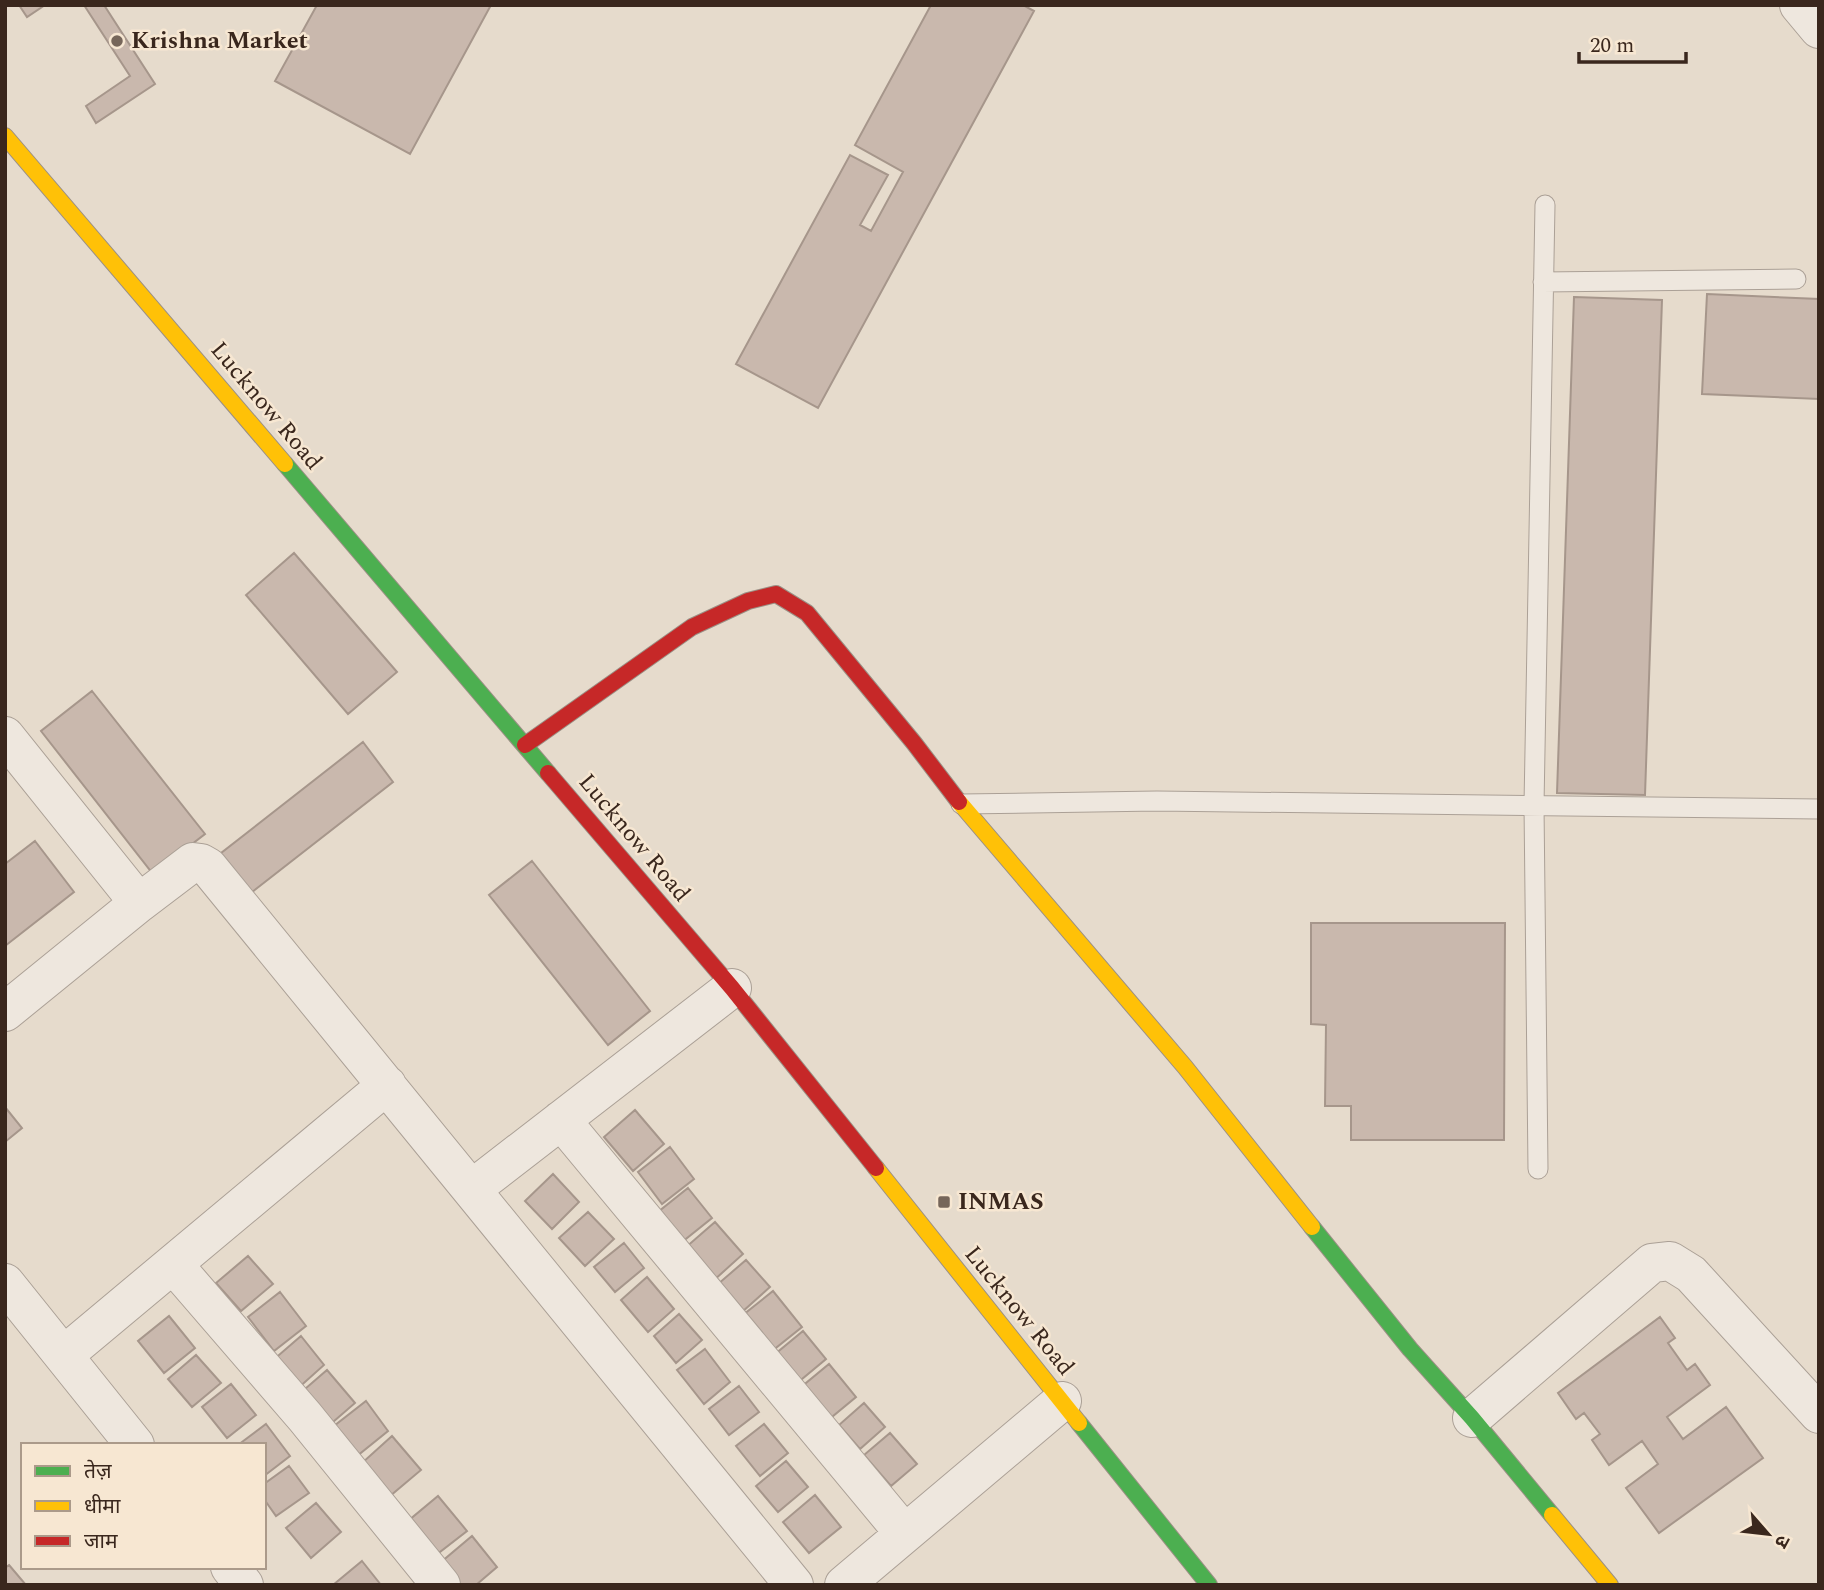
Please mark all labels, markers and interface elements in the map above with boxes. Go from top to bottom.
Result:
scale bar [1579,21,1686,65]
place label: Krishna Market [131,23,308,59]
text: 20 m [1590,30,1634,62]
marker: Krishna Market [109,33,125,49]
street label: Lucknow Road [201,334,331,478]
street label: Lucknow Road [569,766,699,910]
place label: INMAS [958,1184,1044,1220]
marker: INMAS [936,1194,952,1210]
street label: Lucknow Road [955,1238,1083,1384]
legend [21,1443,266,1569]
text: तेज़ [84,1456,112,1488]
text: धीमा [84,1491,121,1523]
north arrow [1733,1499,1803,1569]
text: जाम [84,1526,118,1558]
text: उ [1766,1530,1797,1554]

